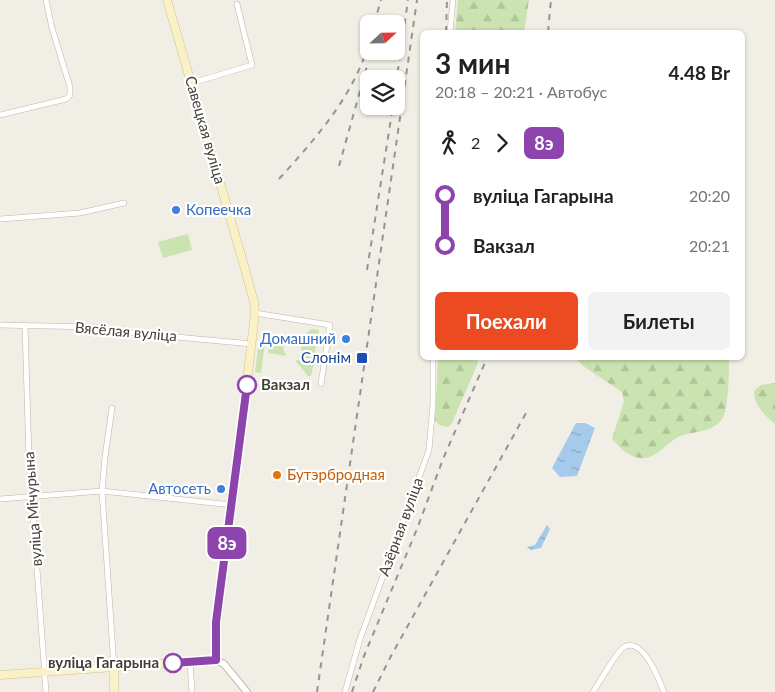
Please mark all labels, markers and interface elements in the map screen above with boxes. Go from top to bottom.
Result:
north arrow [360,15,405,60]
map controls [360,15,405,115]
text: 3 мин [435,46,510,80]
text: 4.48 Br [668,61,730,84]
button: layers [360,70,405,115]
street label: Савецкая вуліца [182,74,230,186]
text: 20:18 – 20:21 · Автобус [435,82,607,101]
icon: walk [435,129,463,157]
icon: forward [488,129,516,157]
text: 8э [534,132,554,154]
text: 2 [471,133,480,152]
text: вуліца Гагарына [473,184,614,207]
text: 20:20 [689,186,730,205]
place label: Копеечка [186,200,251,218]
marker: Копеечка [170,204,182,216]
text: Вакзал [473,234,535,257]
text: 20:21 [689,236,730,255]
button: Поехали [435,292,578,350]
button: Билеты [588,292,730,350]
street label: Вясёлая вуліца [74,318,178,344]
place label: Домашний [260,329,336,347]
marker: Домашний [340,333,352,345]
place label: Слонім [301,348,351,366]
marker: Слонім [355,351,369,365]
marker: Вакзал [237,375,257,395]
place label: Вакзал [261,375,310,393]
street label: вуліца Мічурына [19,451,45,567]
place label: Бутэрбродная [287,465,385,483]
marker: Бутэрбродная [271,469,283,481]
street label: Азёрная вуліца [374,475,426,578]
place label: Автосеть [148,479,211,497]
marker: Автосеть [215,483,227,495]
line badge: 8э [204,527,250,559]
text: 8э [217,532,237,554]
place label: вуліца Гагарына [48,653,159,671]
marker: вуліца Гагарына [163,653,183,673]

